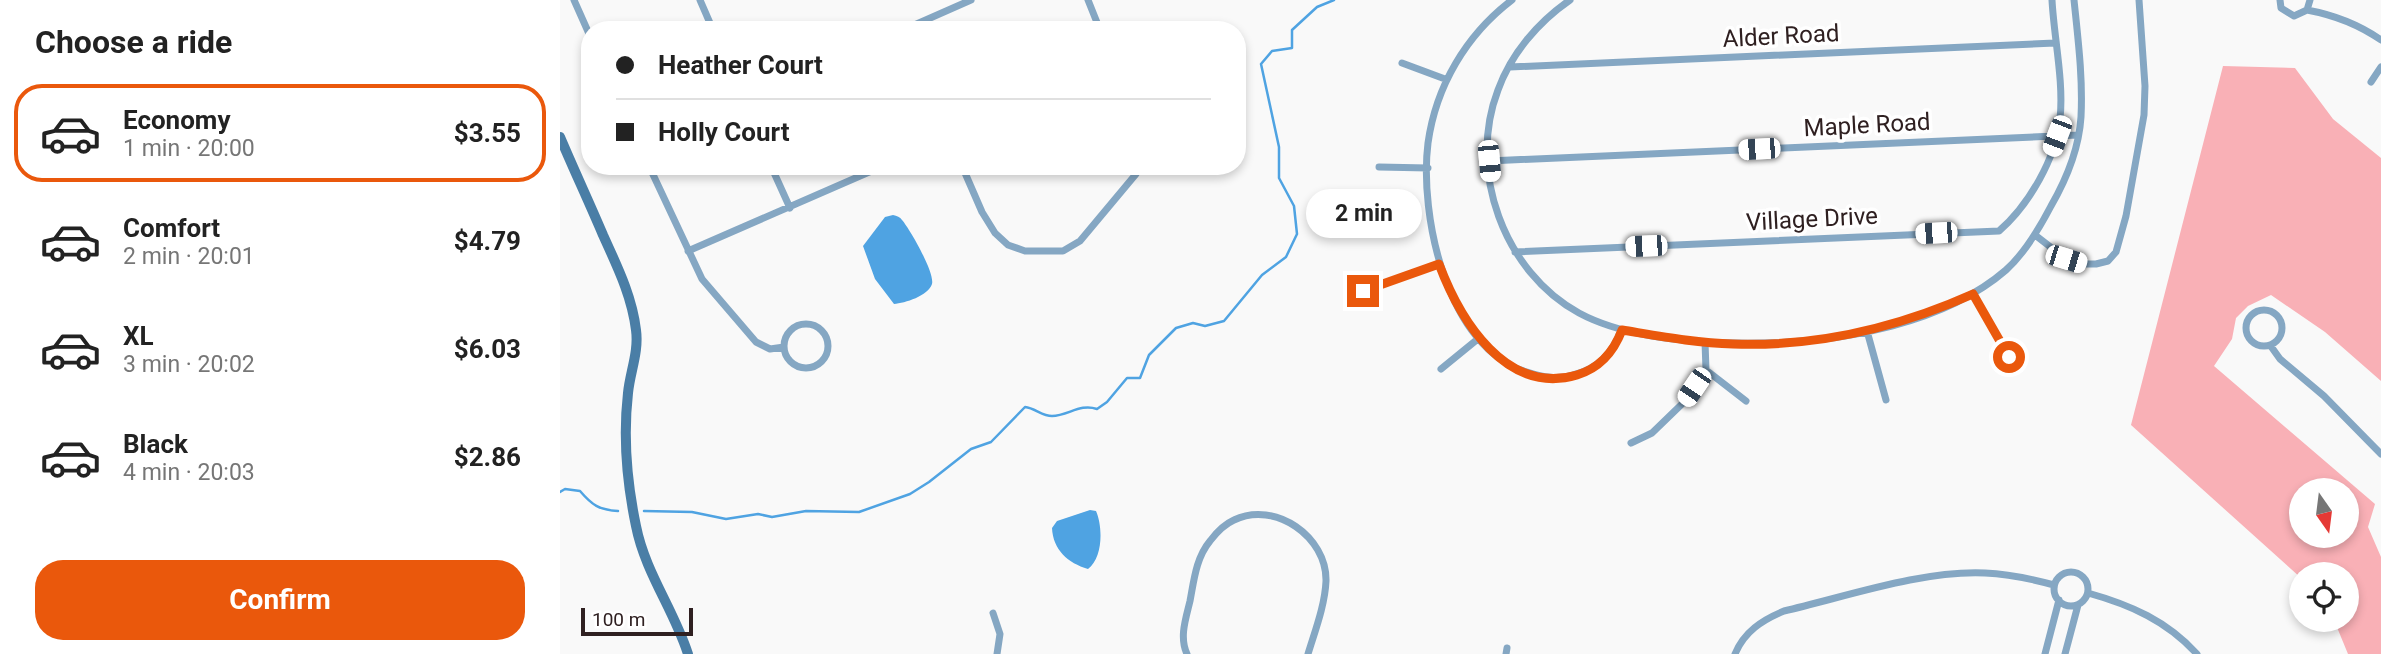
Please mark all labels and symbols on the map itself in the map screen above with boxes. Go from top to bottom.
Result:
street label: Alder Road [1722,19,1840,53]
street label: Maple Road [1803,108,1931,142]
car [2040,113,2075,159]
car [1738,137,1781,161]
car [1477,139,1502,183]
callout: 2 min [1305,190,1421,238]
street label: Village Drive [1745,202,1879,236]
car [1915,221,1958,245]
car [1625,235,1668,257]
car [2043,243,2090,275]
route end [1347,275,1379,307]
route start [1993,341,2025,373]
car [1674,364,1715,410]
north arrow [2289,478,2359,548]
scale bar [581,605,693,637]

